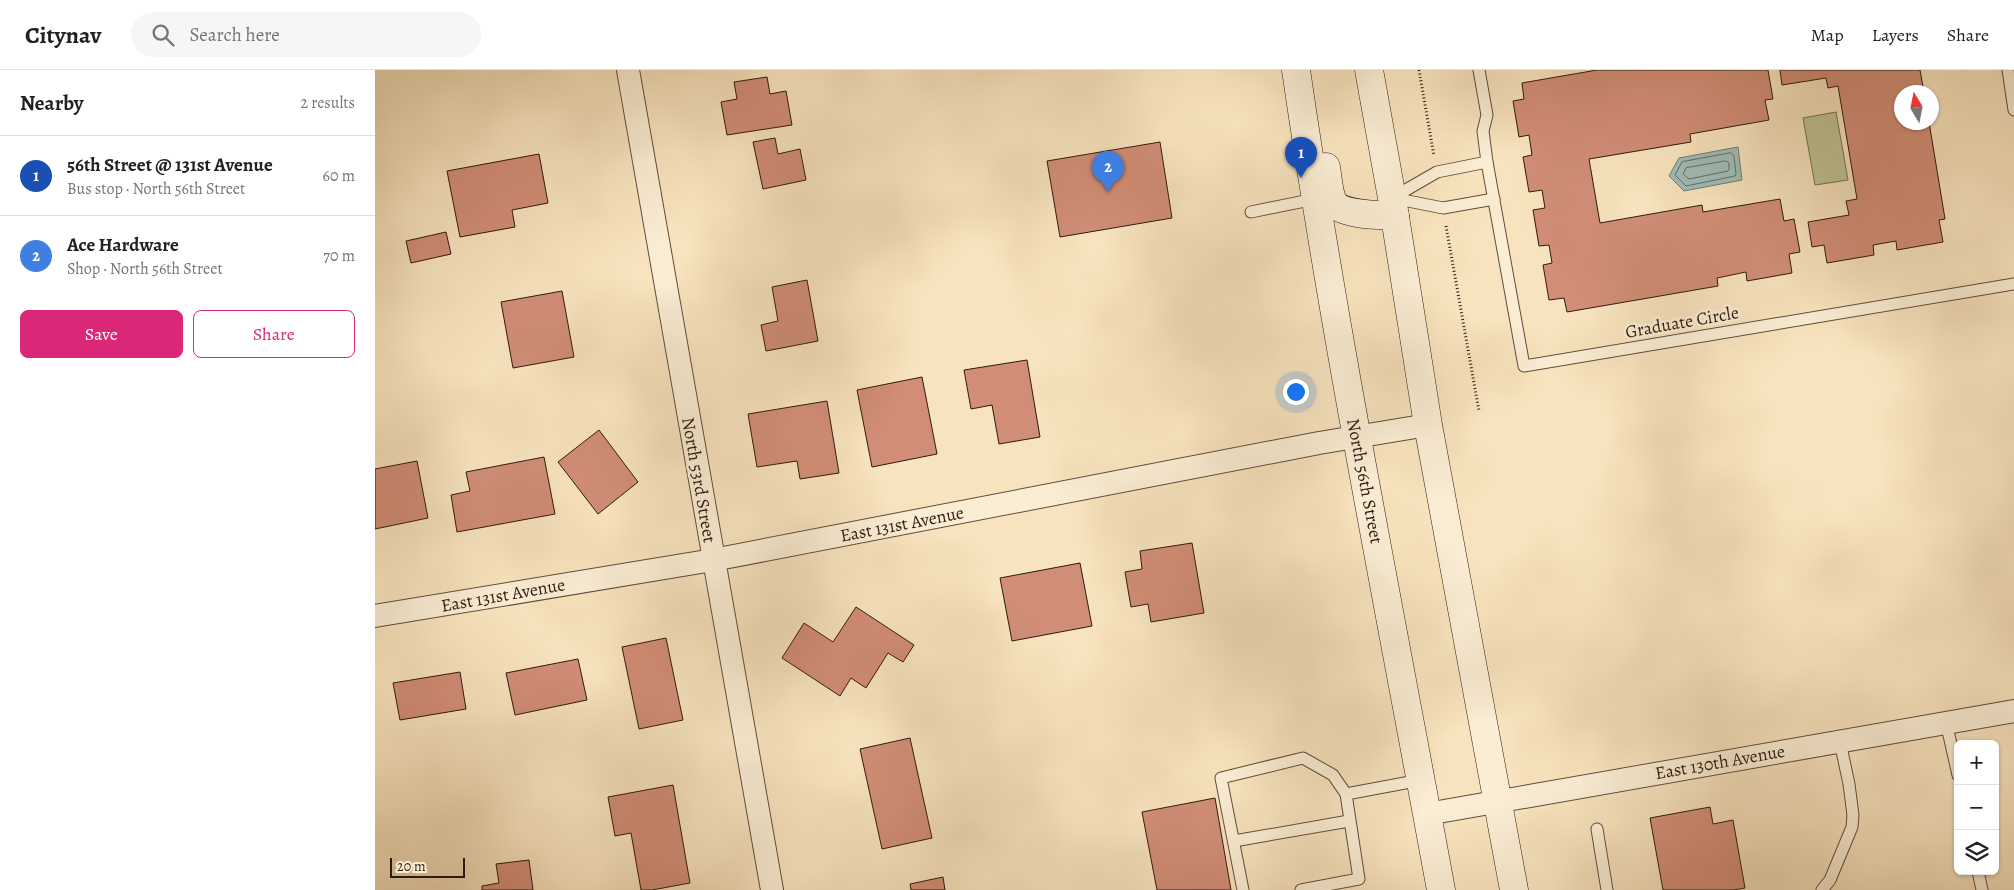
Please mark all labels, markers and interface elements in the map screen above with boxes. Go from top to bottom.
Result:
search box [131,12,481,57]
text: Citynav [25,19,101,51]
icon: search [149,21,177,49]
text: Search here [189,22,280,48]
text: Map [1811,23,1844,47]
text: Layers [1872,23,1919,47]
text: Share [1947,23,1989,47]
north arrow [1894,85,1939,130]
text: Nearby [20,89,83,117]
text: 2 results [300,92,355,114]
pin: 1 [1285,137,1317,178]
pin: 2 [1092,151,1124,192]
text: 56th Street @ 131st Avenue [67,152,273,178]
text: 1 [33,165,39,187]
text: 60 m [323,165,355,187]
text: Bus stop · North 56th Street [67,178,245,200]
text: Ace Hardware [67,232,179,258]
text: 2 [32,245,40,267]
text: 70 m [323,245,355,267]
text: Shop · North 56th Street [67,258,223,280]
street label: Graduate Circle [1623,300,1741,344]
button: Save [20,310,183,358]
button: Share [193,310,355,358]
your location [1283,379,1309,405]
street label: North 53rd Street [676,415,722,545]
street label: North 56th Street [1341,416,1389,546]
street label: East 131st Avenue [838,500,966,548]
street label: East 131st Avenue [439,572,567,618]
street label: East 130th Avenue [1653,739,1787,785]
map controls [1954,740,1999,875]
button: + [1954,740,1999,785]
button: − [1954,785,1999,830]
button: layers [1954,830,1999,875]
scale bar [390,855,465,878]
text: 20 m [397,857,426,876]

